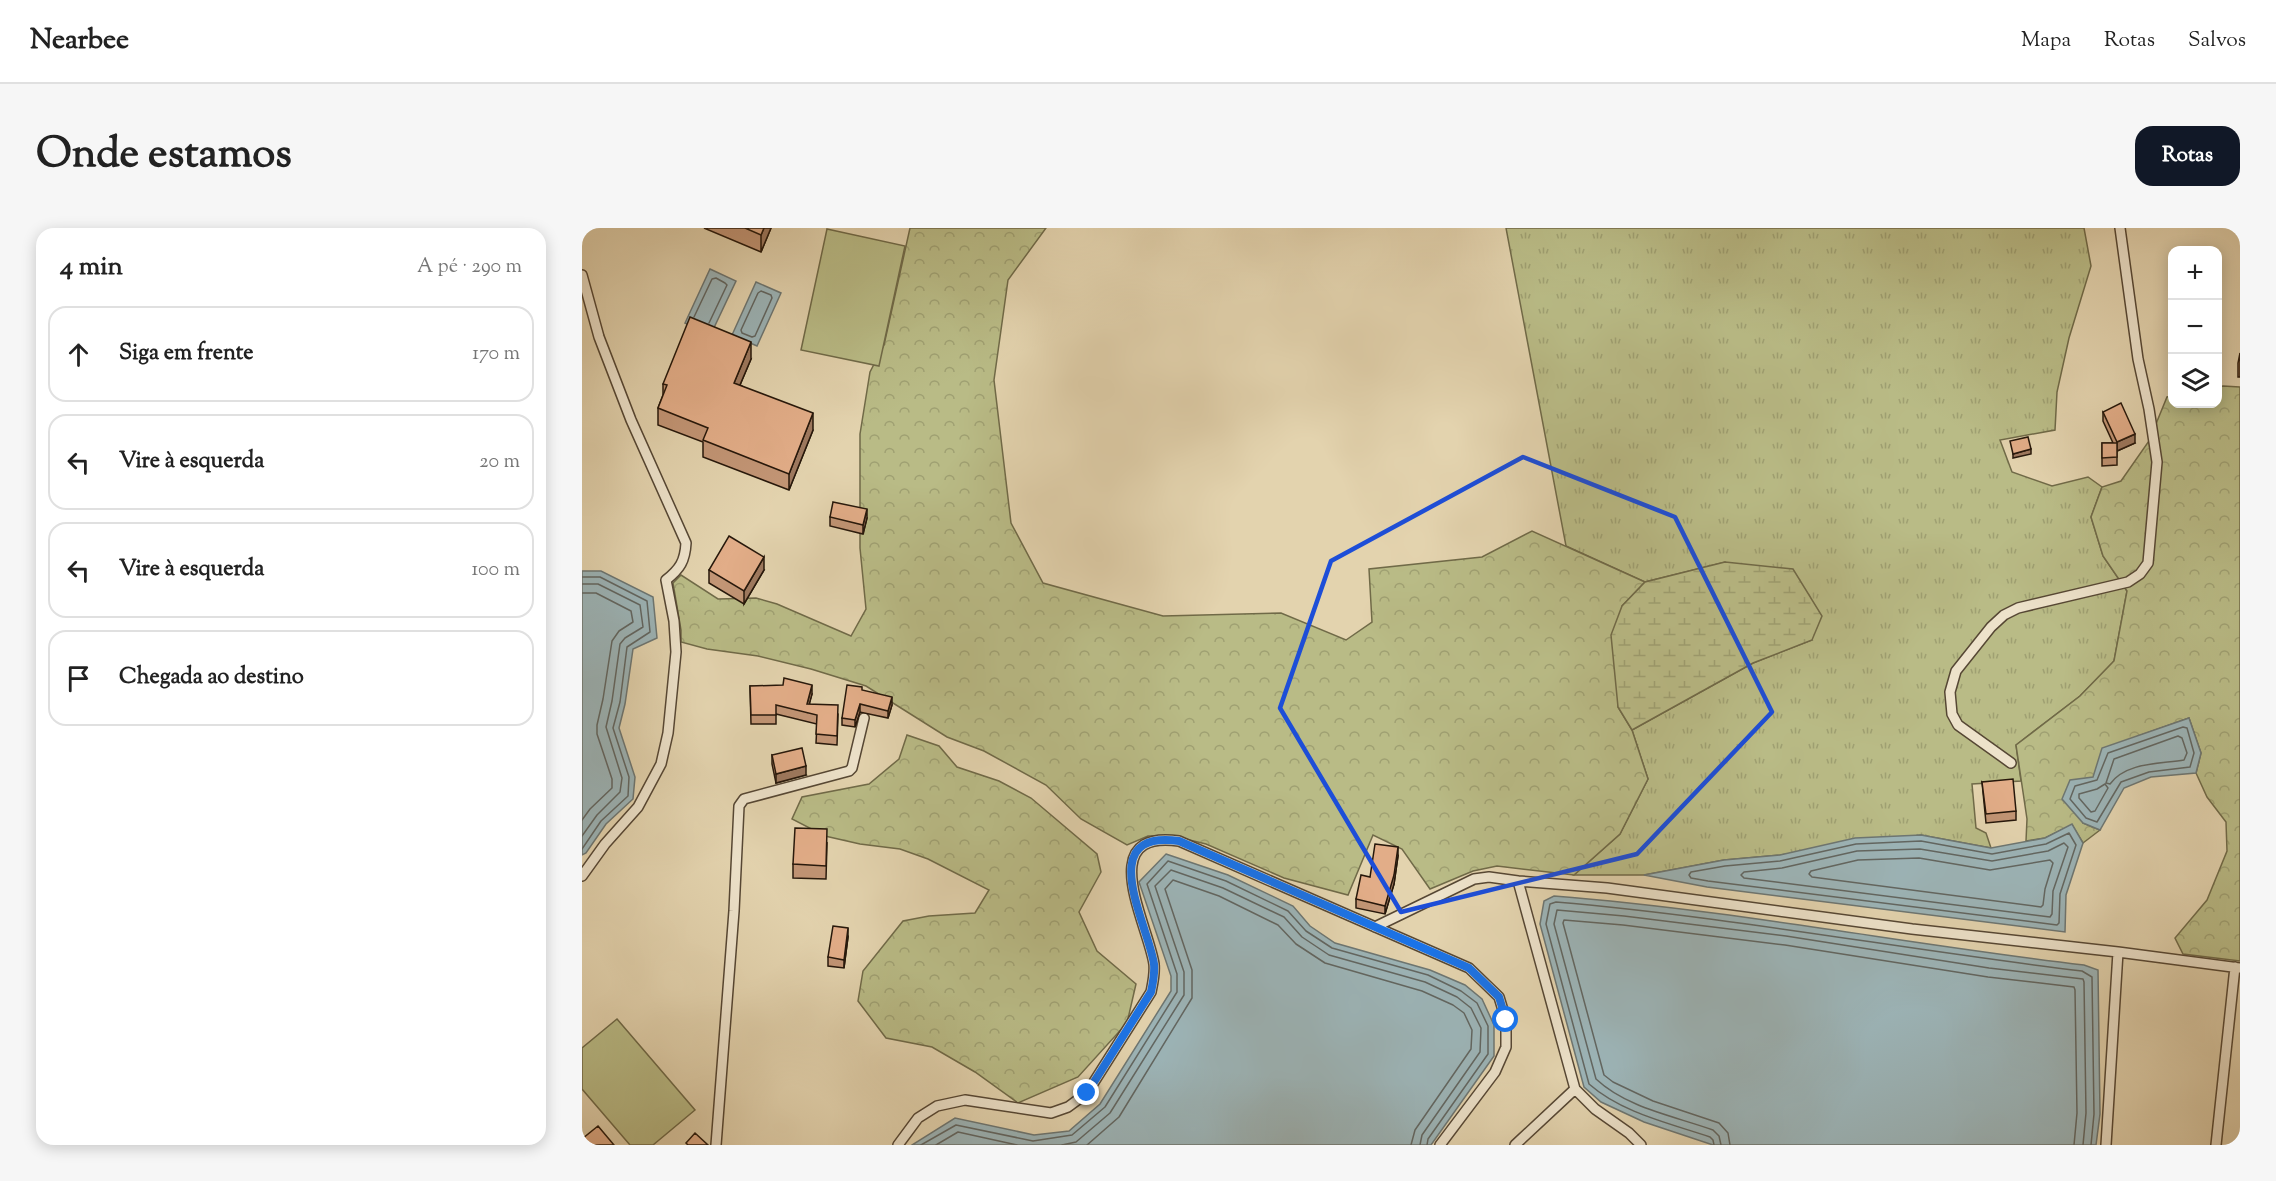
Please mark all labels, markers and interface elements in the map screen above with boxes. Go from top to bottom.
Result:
text: Nearbee [30,21,129,61]
text: Mapa [2021,26,2071,56]
text: Rotas [2104,26,2155,56]
text: Salvos [2188,26,2246,56]
text: Onde estamos [36,126,292,186]
button: Rotas [2135,126,2240,186]
map controls [2168,246,2222,408]
button: + [2168,246,2222,300]
text: 4 min [60,249,123,286]
text: A pé · 290 m [417,253,522,282]
button: − [2168,300,2222,354]
icon: ahead [62,338,95,371]
text: Siga em frente [119,338,254,370]
text: 170 m [472,340,520,369]
button: layers [2168,354,2222,408]
icon: left [62,446,95,479]
text: Vire à esquerda [119,446,264,478]
text: 20 m [479,448,520,477]
icon: left [62,554,95,587]
text: Vire à esquerda [119,554,264,586]
text: 100 m [471,556,520,585]
icon: arrive [62,662,95,695]
text: Chegada ao destino [119,662,304,694]
route start [1492,1006,1518,1032]
route end [1073,1079,1099,1105]

